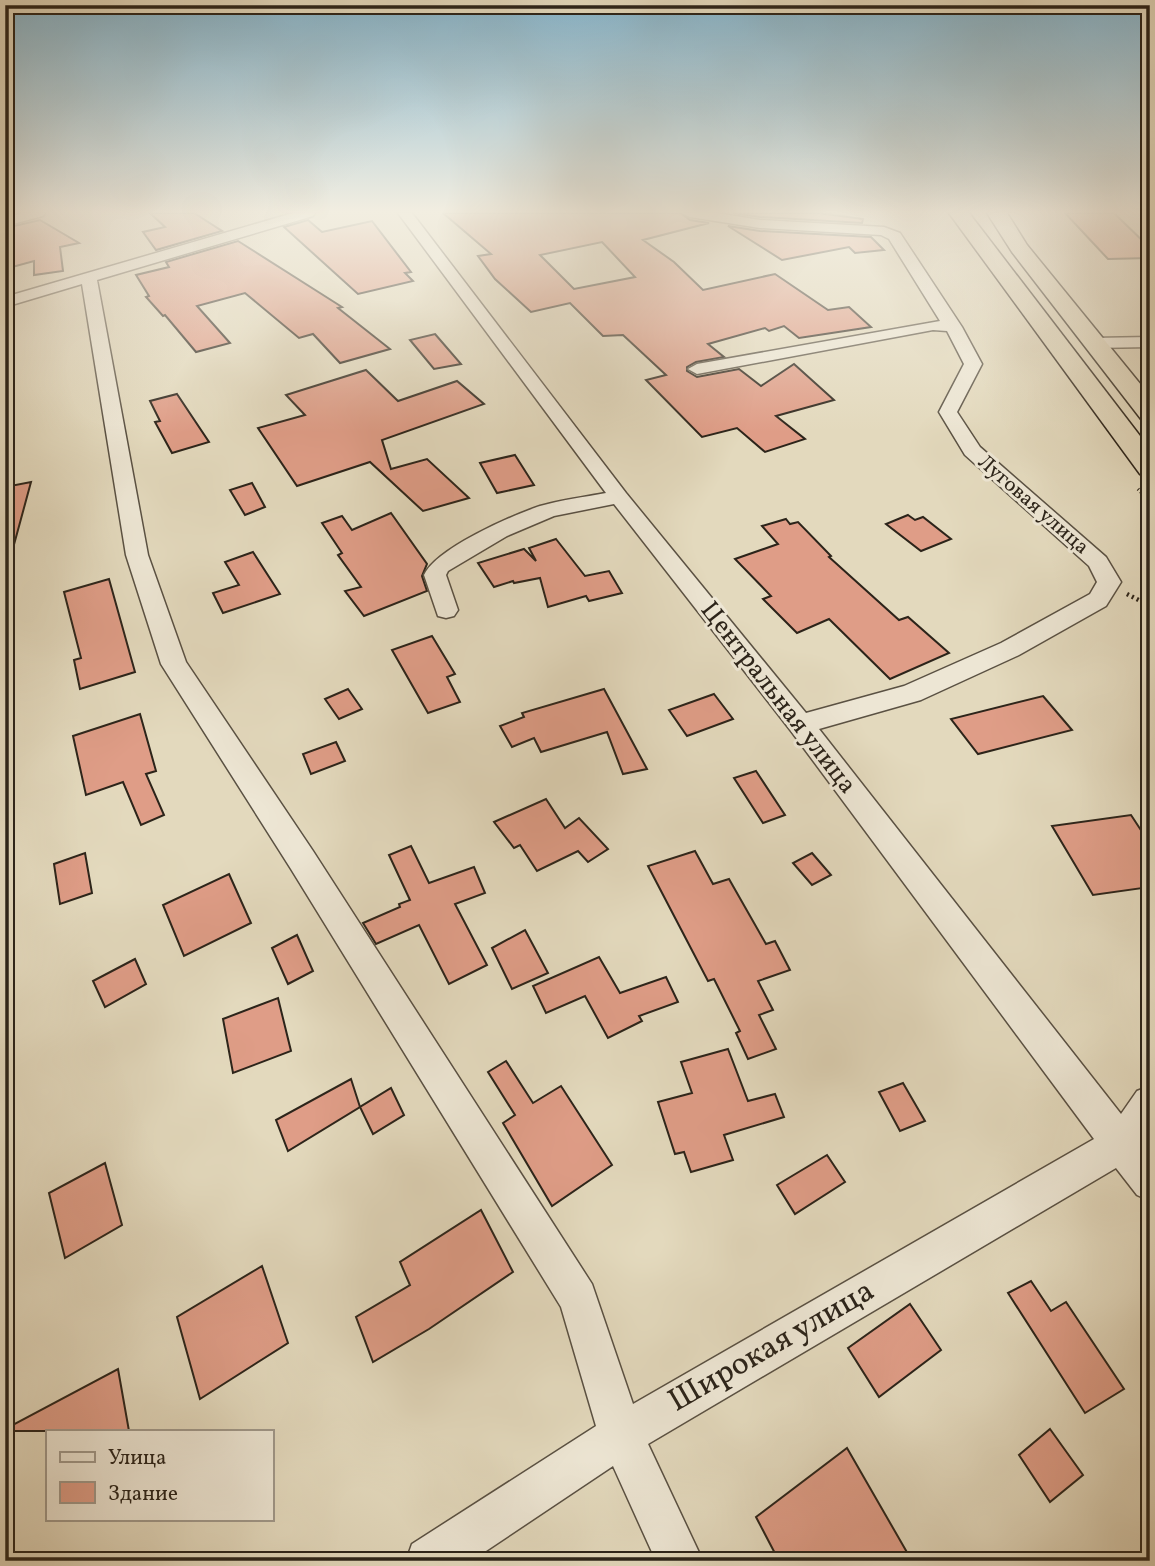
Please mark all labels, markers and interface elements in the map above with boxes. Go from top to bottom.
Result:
street label: Луговая улица [971,448,1095,562]
street label: Центральная улица [691,594,865,802]
street label: Широкая улица [661,1270,883,1424]
legend [46,1430,273,1520]
text: Улица [108,1444,166,1473]
text: Здание [108,1480,178,1509]

